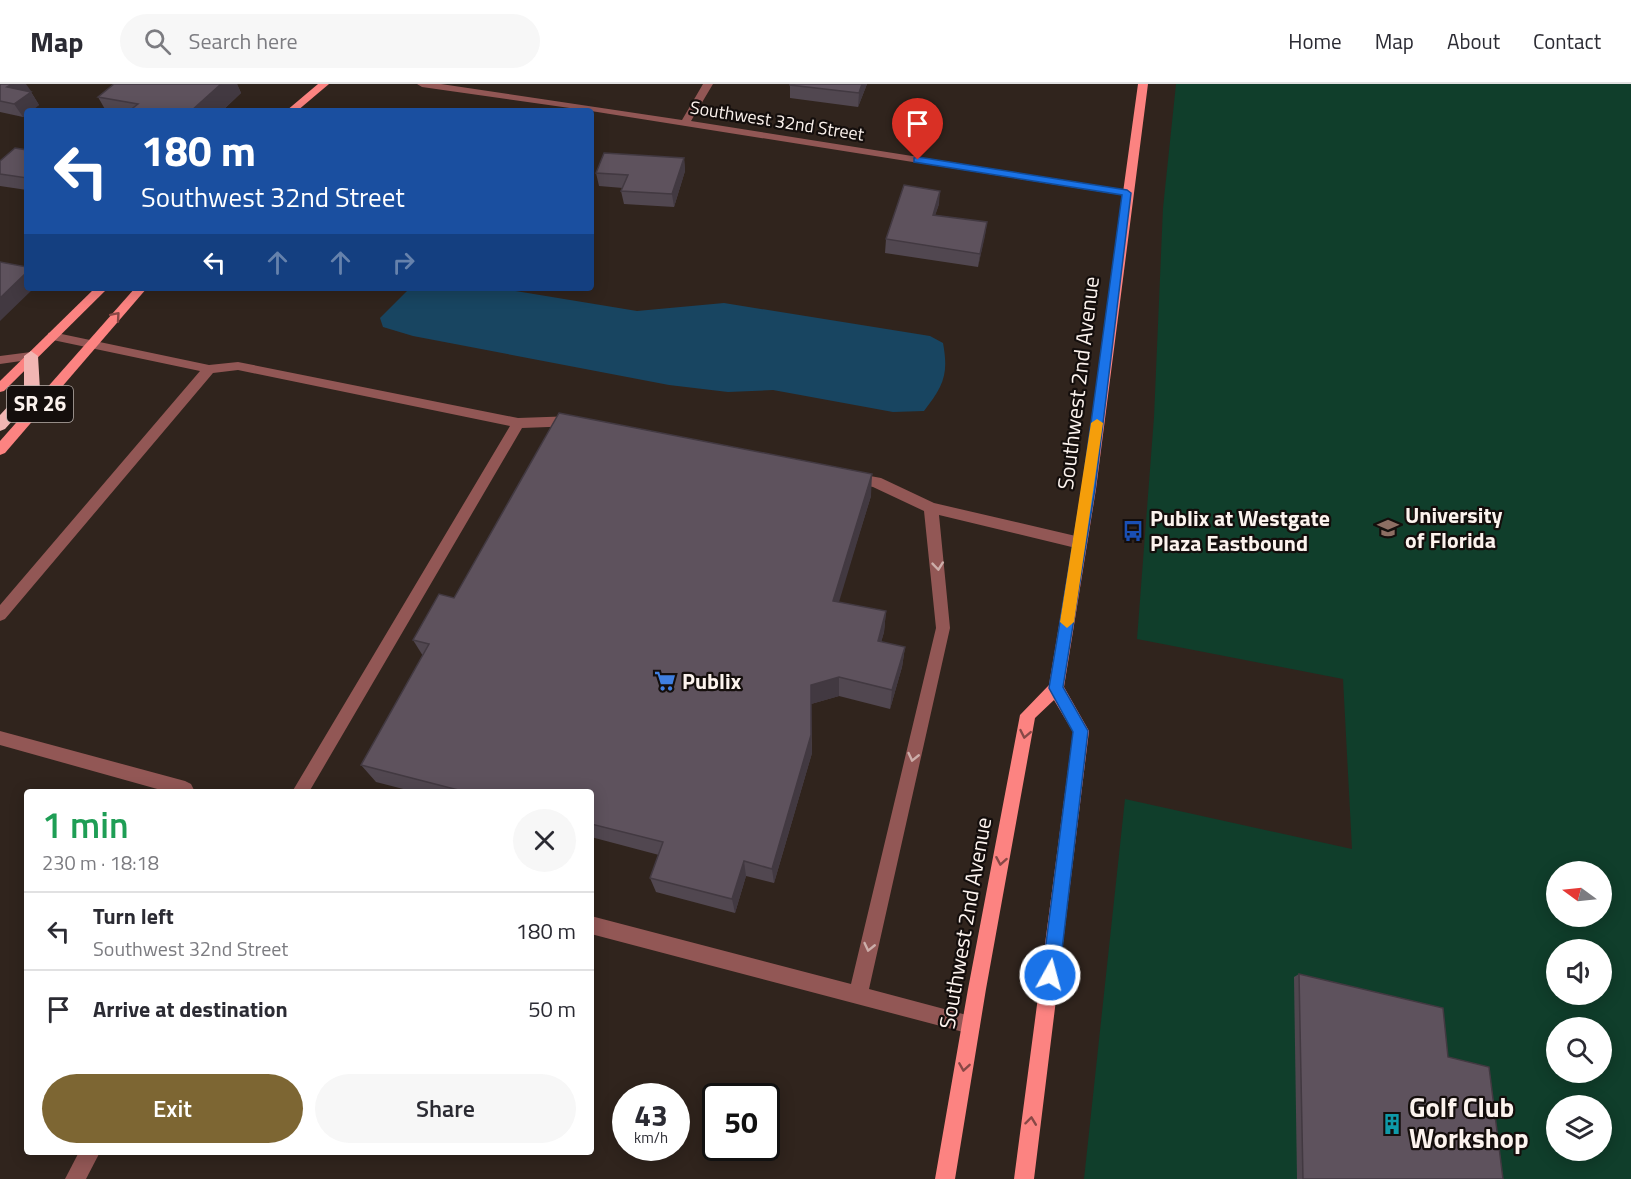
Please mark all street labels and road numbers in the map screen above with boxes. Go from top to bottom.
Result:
street label: Southwest 32nd Street [688,93,867,148]
street label: Southwest 2nd Avenue [1048,274,1108,492]
road number: SR 26 [7,386,73,422]
street label: Southwest 2nd Avenue [930,814,1000,1032]

